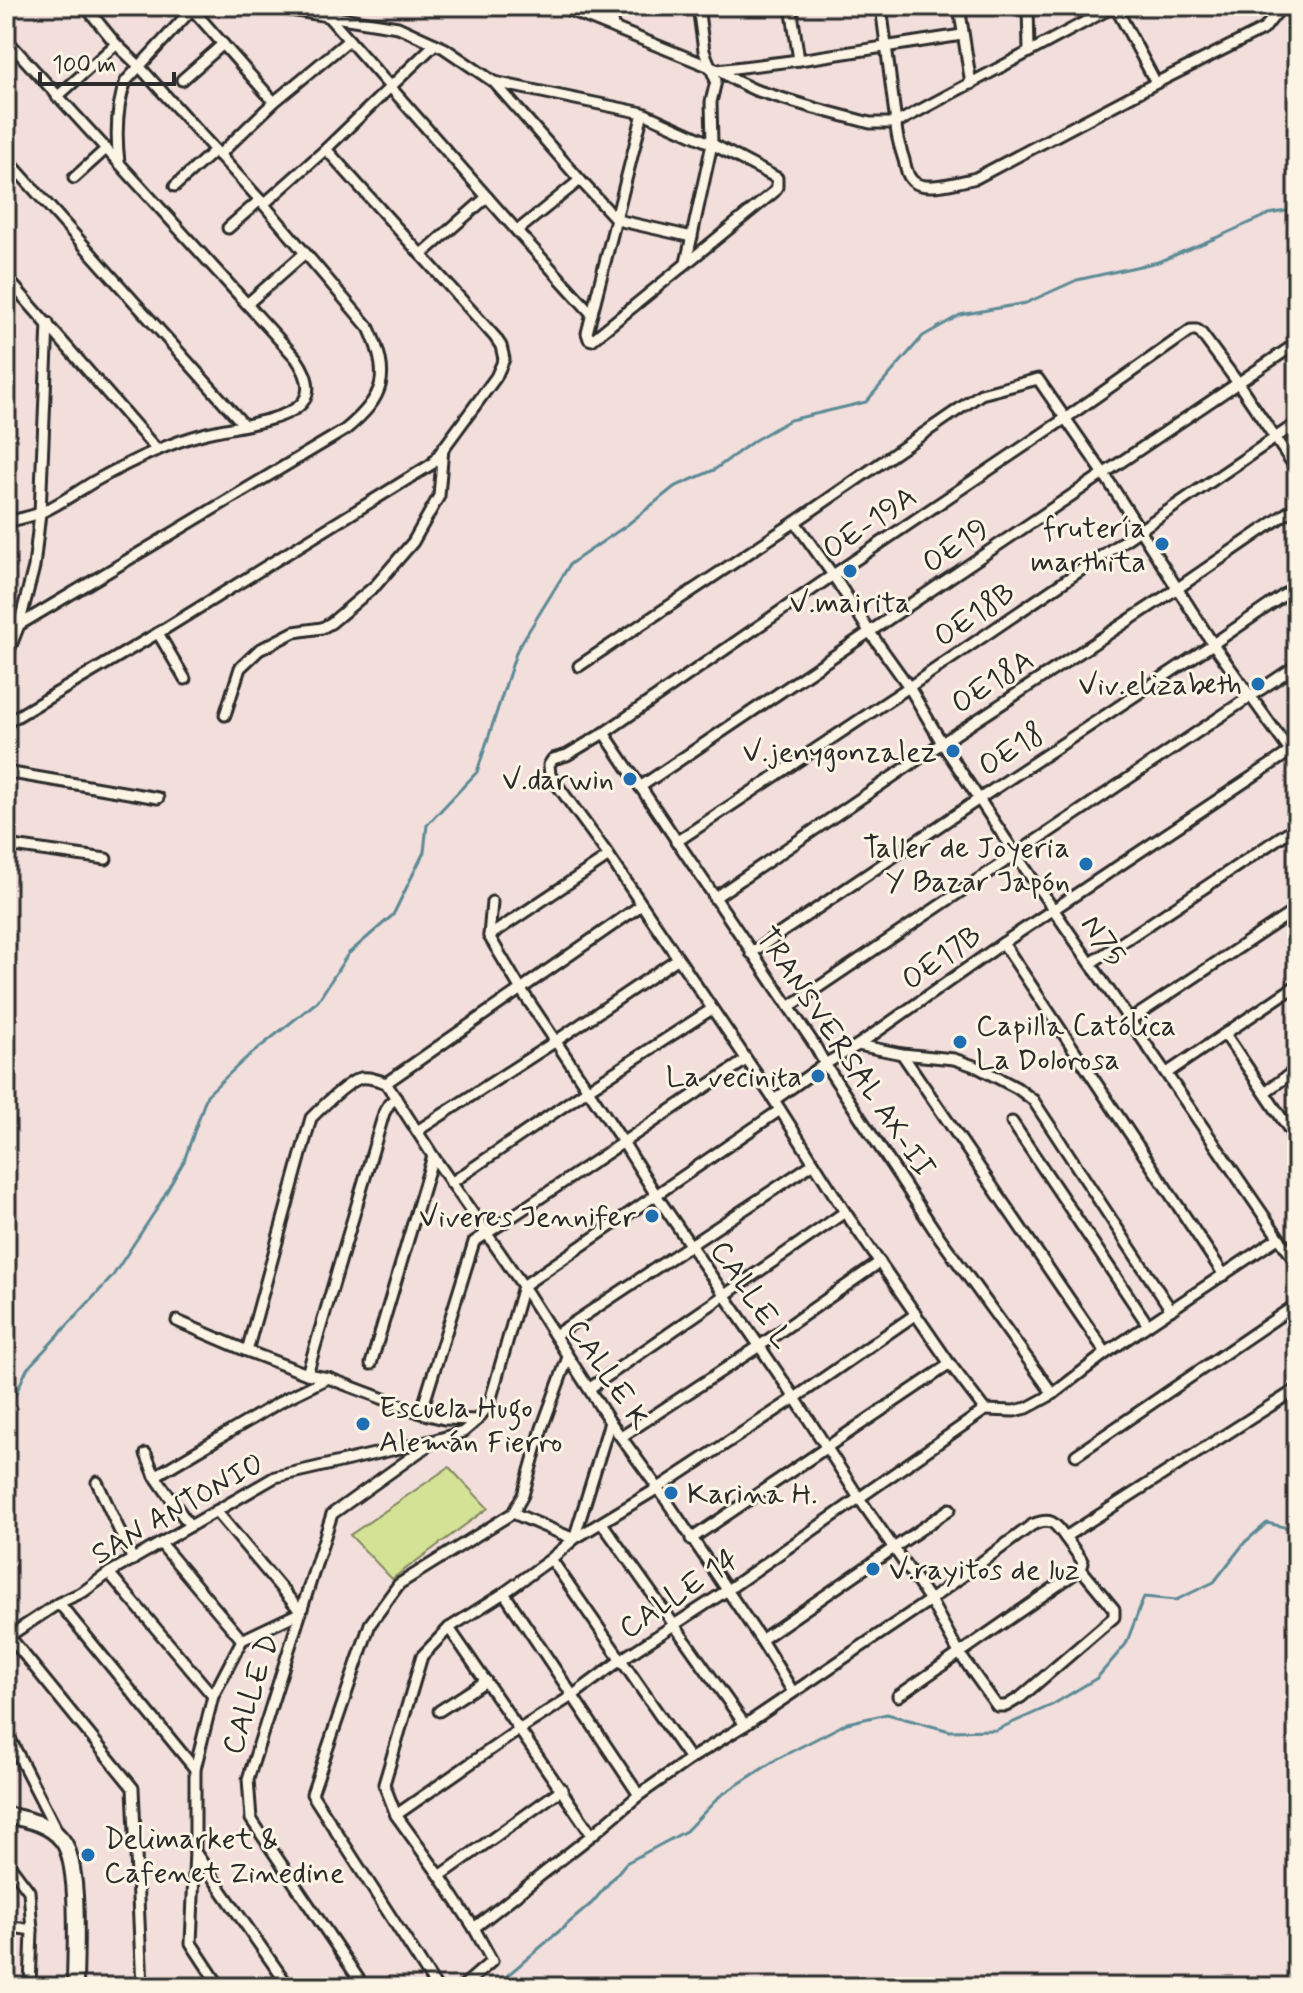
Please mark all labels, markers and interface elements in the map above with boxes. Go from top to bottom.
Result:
scale bar [40,36,174,86]
text: 100 m [52,50,116,81]
street label: OE-19A [815,477,925,569]
place label: frutería marthita [1031,509,1146,582]
street label: OE19 [915,510,997,583]
marker: frutería marthita [1153,535,1171,553]
marker: V.mairita [841,562,859,580]
street label: OE18B [926,574,1023,657]
place label: V.mairita [790,584,910,623]
street label: OE18A [944,641,1042,723]
place label: Viv.elizabeth [1078,666,1242,705]
marker: Viv.elizabeth [1249,675,1267,693]
street label: OE18 [971,714,1052,786]
place label: V.jenygonzalez [743,733,937,772]
marker: V.jenygonzalez [944,742,962,760]
place label: V.darwin [502,761,614,800]
marker: V.darwin [621,770,639,788]
place label: Taller de Joyeria Y Bazar Japón [863,829,1070,902]
marker: Taller de Joyeria Y Bazar Japón [1077,855,1095,873]
street label: N75 [1071,907,1134,974]
street label: OE17B [894,917,990,1000]
street label: TRANSVERSAL AX-II [746,920,943,1186]
place label: Capilla Católica La Dolorosa [976,1007,1176,1080]
marker: Capilla Católica La Dolorosa [951,1033,969,1051]
place label: La vecinita [666,1058,802,1097]
marker: La vecinita [809,1067,827,1085]
place label: Viveres Jennifer [419,1198,637,1237]
marker: Viveres Jennifer [643,1207,661,1225]
street label: CALLE L [700,1233,801,1357]
street label: CALLE K [557,1312,659,1438]
place label: Escuela Hugo Alemán Fierro [379,1389,562,1462]
marker: Escuela Hugo Alemán Fierro [354,1415,372,1433]
street label: SAN ANTONIO [85,1444,271,1574]
place label: Karina H. [687,1475,818,1514]
marker: Karina H. [662,1484,680,1502]
street label: CALLE 14 [612,1540,746,1648]
place label: V.rayitos de luz [889,1551,1080,1590]
marker: V.rayitos de luz [864,1560,882,1578]
street label: CALLE D [214,1629,289,1760]
place label: Delimarket & Cafenet Zinedine [104,1820,344,1893]
marker: Delimarket & Cafenet Zinedine [79,1846,97,1864]

